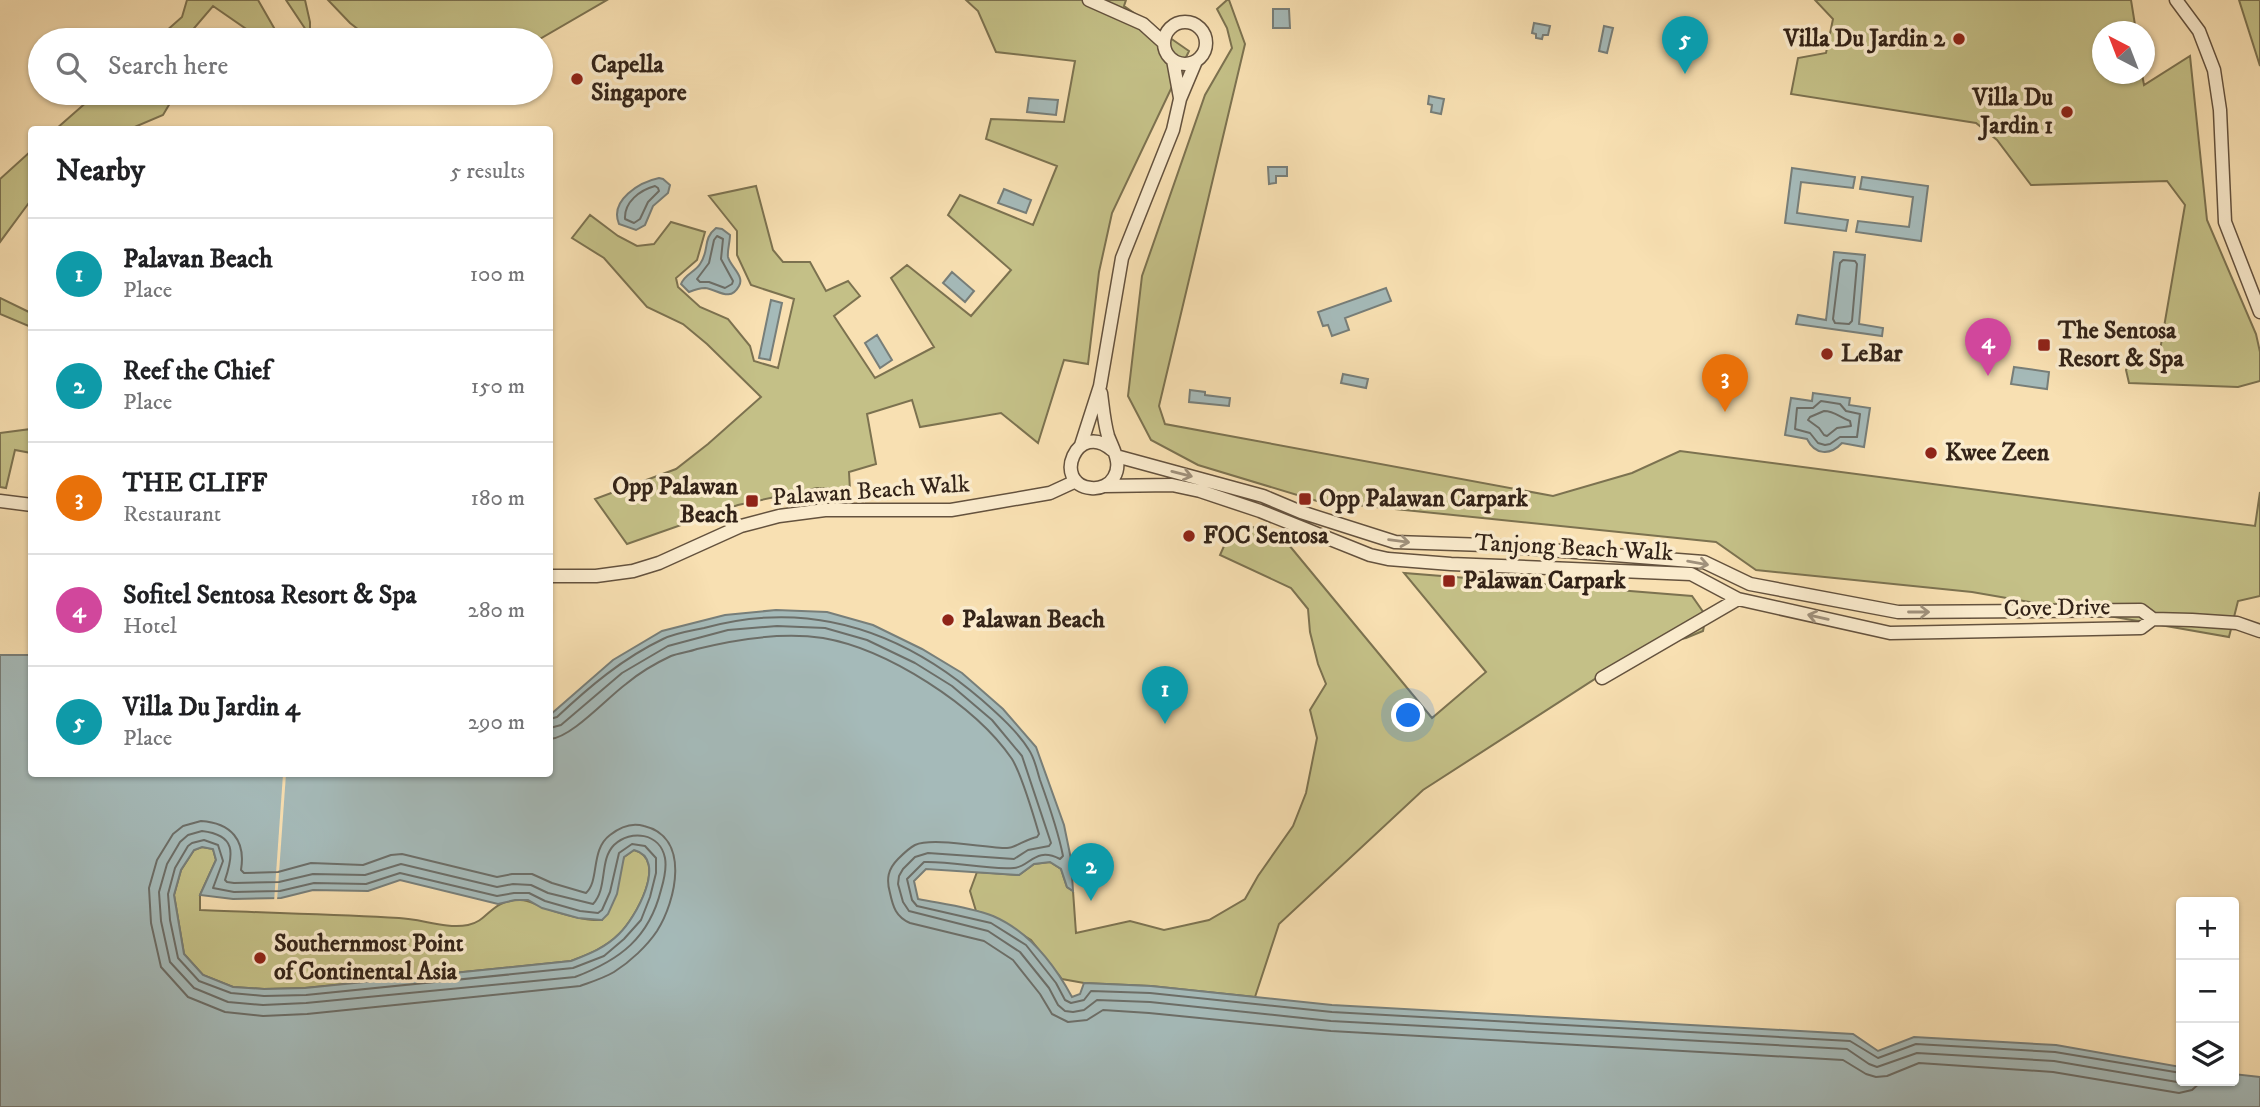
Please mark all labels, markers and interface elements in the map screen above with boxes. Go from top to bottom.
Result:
pin: 5 [1662,16,1708,74]
north arrow [2092,21,2155,84]
place label: Villa Du Jardin 2 [1783,24,1946,54]
search box [28,28,553,105]
marker: Villa Du Jardin 2 [1951,31,1967,47]
icon: search [52,48,90,86]
text: Search here [108,50,228,83]
place label: Capella Singapore [591,50,687,108]
marker: Capella Singapore [569,71,585,87]
place label: Villa Du Jardin 1 [1972,83,2053,141]
marker: Villa Du Jardin 1 [2059,104,2075,120]
text: Nearby [56,153,145,190]
text: 5 results [450,157,525,186]
text: Palavan Beach [123,243,273,276]
text: 1 [75,260,83,289]
text: 100 m [470,260,525,289]
text: Place [123,276,172,305]
place label: The Sentosa Resort & Spa [2057,316,2184,374]
pin: 4 [1965,318,2011,376]
marker: The Sentosa Resort & Spa [2036,337,2052,353]
place label: LeBar [1841,339,1904,369]
marker: LeBar [1819,346,1835,362]
pin: 3 [1702,354,1748,412]
text: Reef the Chief [123,355,270,388]
text: 2 [73,372,85,401]
text: 150 m [471,372,525,401]
text: Place [123,388,172,417]
place label: Kwee Zeen [1945,438,2050,468]
marker: Kwee Zeen [1923,445,1939,461]
text: THE CLIFF [123,467,267,500]
one-way arrow [1170,468,1193,481]
street label: Palawan Beach Walk [771,469,971,513]
place label: Opp Palawan Beach [612,472,738,530]
text: 3 [75,484,83,513]
text: 180 m [470,484,525,513]
place label: Opp Palawan Carpark [1319,484,1529,514]
marker: Opp Palawan Carpark [1297,491,1313,507]
marker: Opp Palawan Beach [744,493,760,509]
text: Restaurant [123,500,221,529]
place label: FOC Sentosa [1203,521,1329,551]
marker: FOC Sentosa [1181,528,1197,544]
street label: Tanjong Beach Walk [1474,528,1674,568]
one-way arrow [1387,534,1410,547]
one-way arrow [1687,557,1709,570]
place label: Palawan Carpark [1463,566,1627,596]
marker: Palawan Carpark [1441,573,1457,589]
text: Sofitel Sentosa Resort & Spa [123,579,417,612]
street label: Cove Drive [2003,592,2111,624]
text: 4 [72,596,86,625]
text: 280 m [468,596,525,625]
place label: Palawan Beach [962,605,1105,635]
one-way arrow [1907,605,1930,619]
one-way arrow [1807,610,1830,623]
text: Hotel [123,612,177,641]
marker: Palawan Beach [940,612,956,628]
pin: 1 [1142,666,1188,724]
text: Villa Du Jardin 4 [123,691,300,724]
your location [1391,698,1425,732]
text: 5 [73,708,85,737]
text: 290 m [468,708,525,737]
text: Place [123,724,172,753]
pin: 2 [1068,843,1114,901]
map controls [2176,897,2239,1086]
button: + [2176,897,2239,960]
place label: Southernmost Point of Continental Asia [274,929,464,987]
marker: Southernmost Point of Continental Asia [252,950,268,966]
button: − [2176,960,2239,1023]
button: layers [2176,1023,2239,1086]

